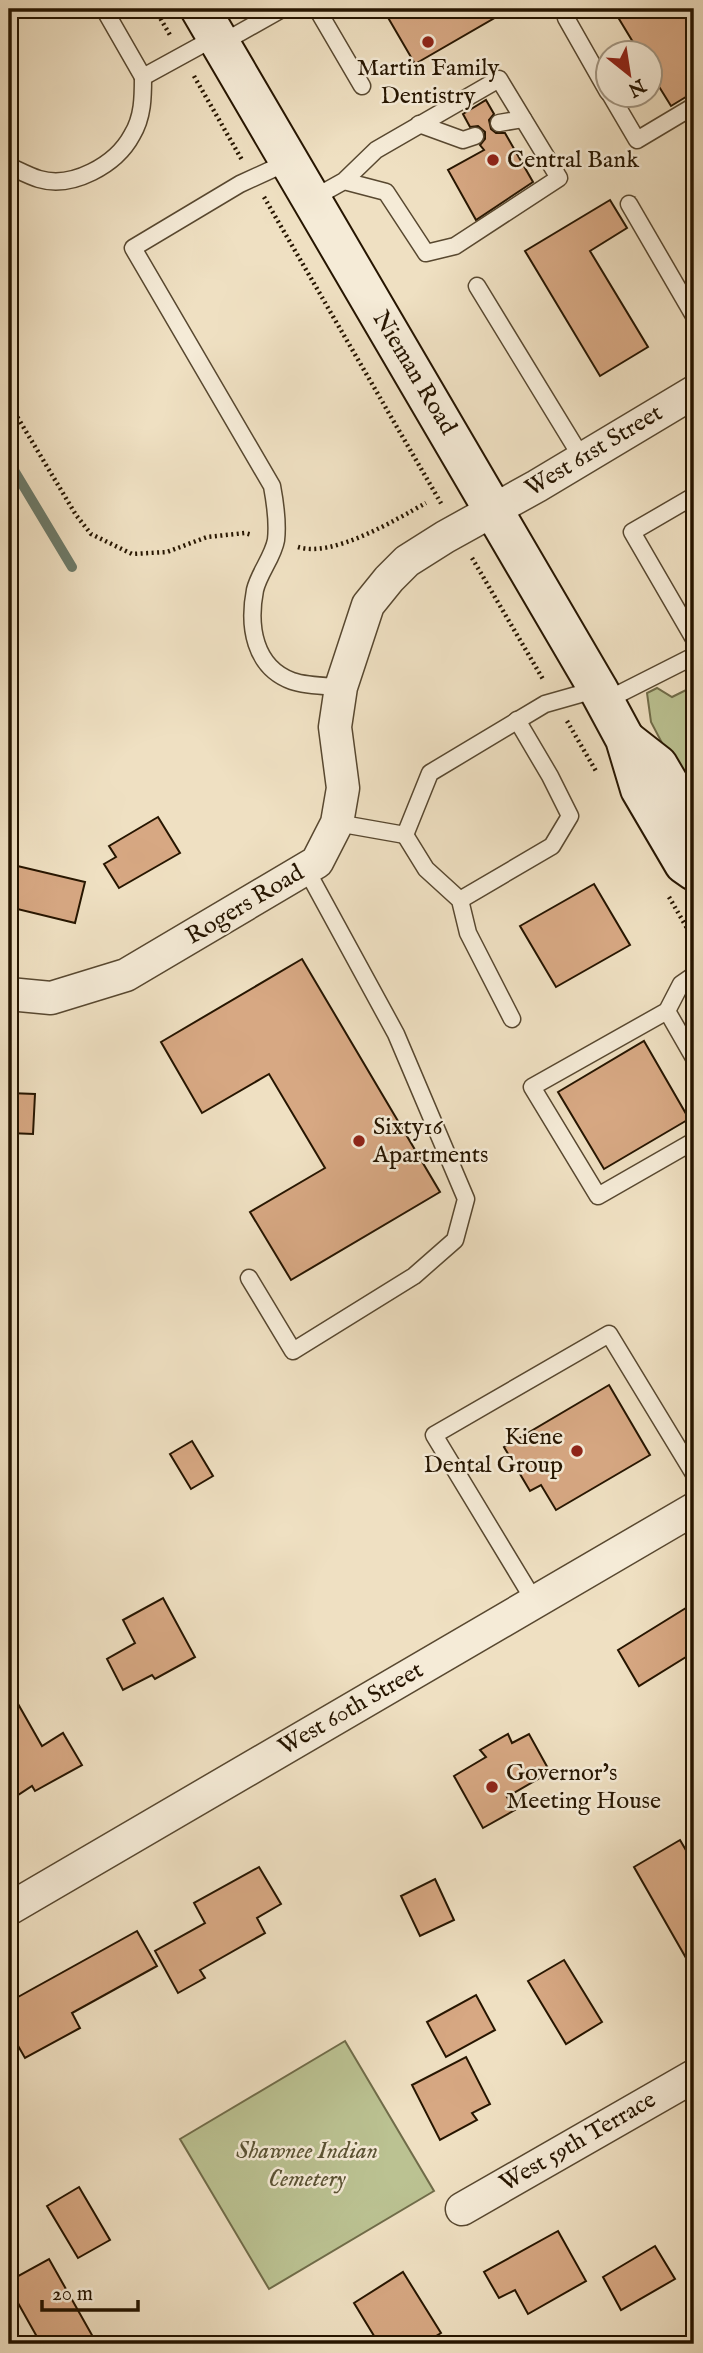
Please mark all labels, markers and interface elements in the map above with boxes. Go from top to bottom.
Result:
marker: Martin Family Dentistry [420,34,436,50]
north arrow [594,38,664,108]
place label: Martin Family Dentistry [357,53,500,112]
text: N [623,72,650,102]
place label: Central Bank [507,145,639,176]
marker: Central Bank [485,152,501,168]
street label: Nieman Road [365,305,463,441]
street label: West 61st Street [520,398,668,504]
street label: Rogers Road [181,858,310,952]
place label: Sixty16 Apartments [372,1112,489,1171]
marker: Sixty16 Apartments [351,1133,367,1149]
place label: Kiene Dental Group [423,1422,563,1481]
marker: Kiene Dental Group [569,1443,585,1459]
street label: West 60th Street [273,1655,429,1763]
place label: Governor's Meeting House [506,1758,661,1817]
marker: Governor's Meeting House [484,1779,500,1795]
street label: West 59th Terrace [494,2085,662,2199]
park label: Shawnee Indian Cemetery [236,2136,378,2195]
scale bar [42,2269,138,2313]
text: 20 m [52,2281,93,2308]

